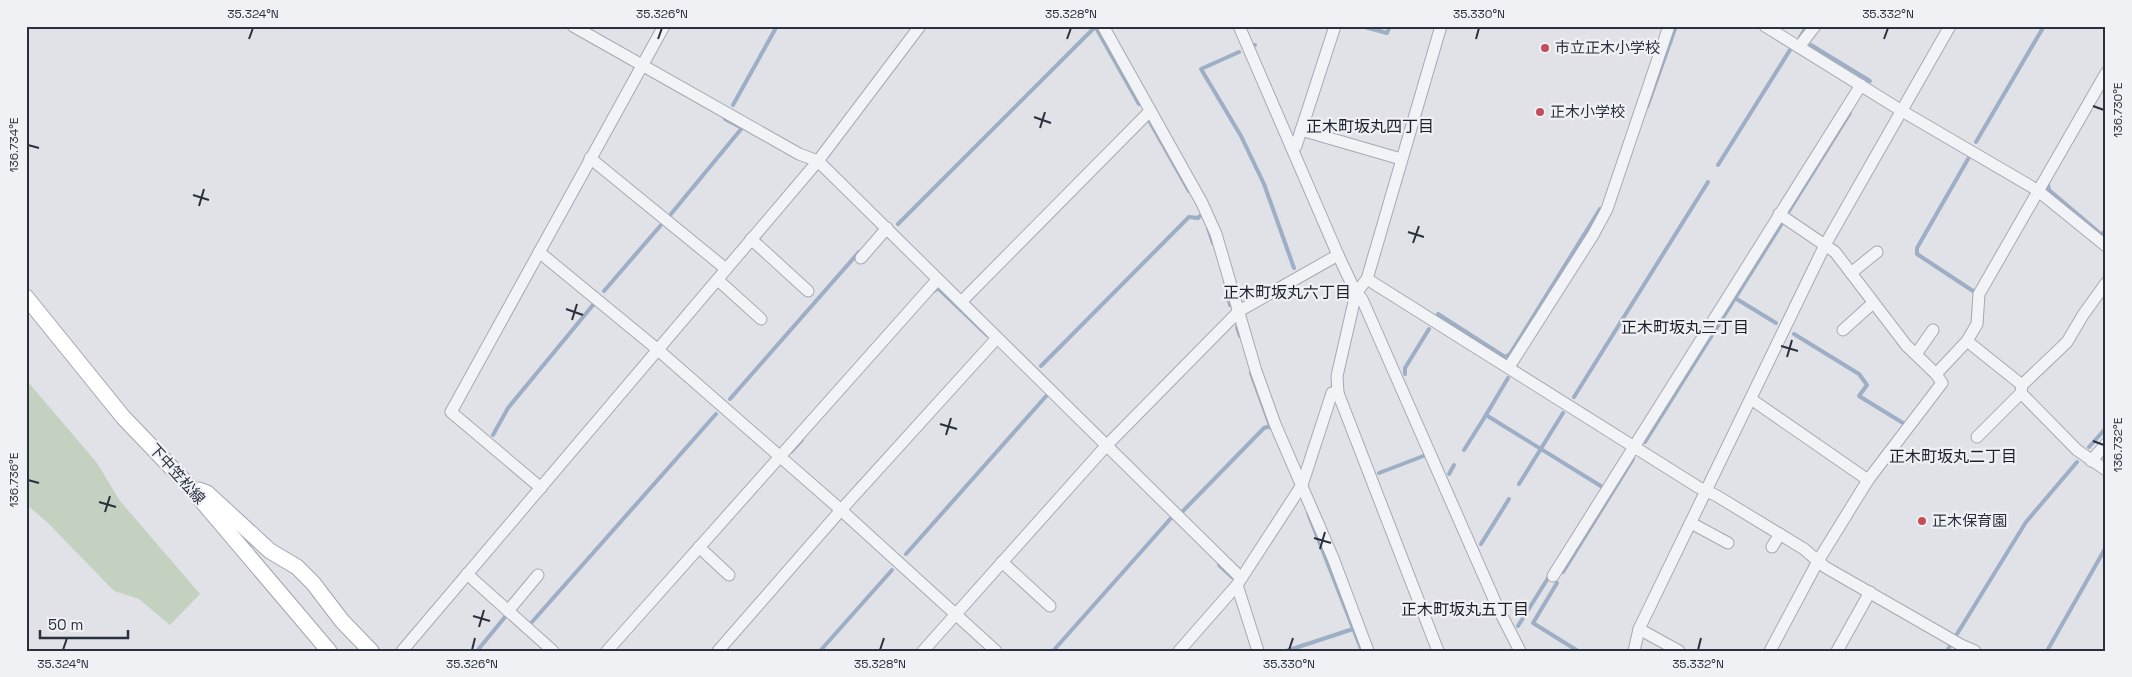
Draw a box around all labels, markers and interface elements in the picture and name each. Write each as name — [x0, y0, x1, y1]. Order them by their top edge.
text: 35.324°N — [227, 6, 279, 22]
text: 35.326°N — [636, 6, 688, 22]
text: 35.328°N — [1045, 6, 1097, 22]
text: 35.330°N — [1453, 6, 1505, 22]
text: 35.332°N — [1862, 6, 1914, 22]
place label: 市立正木小学校 — [1555, 38, 1660, 57]
marker: 市立正木小学校 — [1539, 42, 1551, 54]
text: 136.730°E — [2110, 82, 2126, 138]
place label: 正木小学校 — [1550, 102, 1625, 121]
marker: 正木小学校 — [1534, 106, 1546, 118]
district label: 正木町坂丸四丁目 — [1306, 116, 1434, 137]
text: 136.734°E — [6, 117, 22, 173]
district label: 正木町坂丸六丁目 — [1223, 282, 1351, 303]
district label: 正木町坂丸三丁目 — [1621, 317, 1749, 338]
text: 136.732°E — [2110, 417, 2126, 472]
street label: 下中笠松線 — [145, 439, 210, 508]
district label: 正木町坂丸二丁目 — [1889, 446, 2017, 467]
text: 136.736°E — [6, 452, 22, 507]
place label: 正木保育園 — [1932, 511, 2007, 530]
marker: 正木保育園 — [1916, 515, 1928, 527]
district label: 正木町坂丸五丁目 — [1401, 599, 1529, 620]
scale bar — [40, 607, 128, 639]
text: 50 m — [48, 615, 83, 634]
text: 35.324°N — [37, 656, 89, 672]
text: 35.326°N — [446, 656, 498, 672]
text: 35.328°N — [854, 656, 906, 672]
text: 35.330°N — [1263, 656, 1315, 672]
text: 35.332°N — [1672, 656, 1724, 672]

